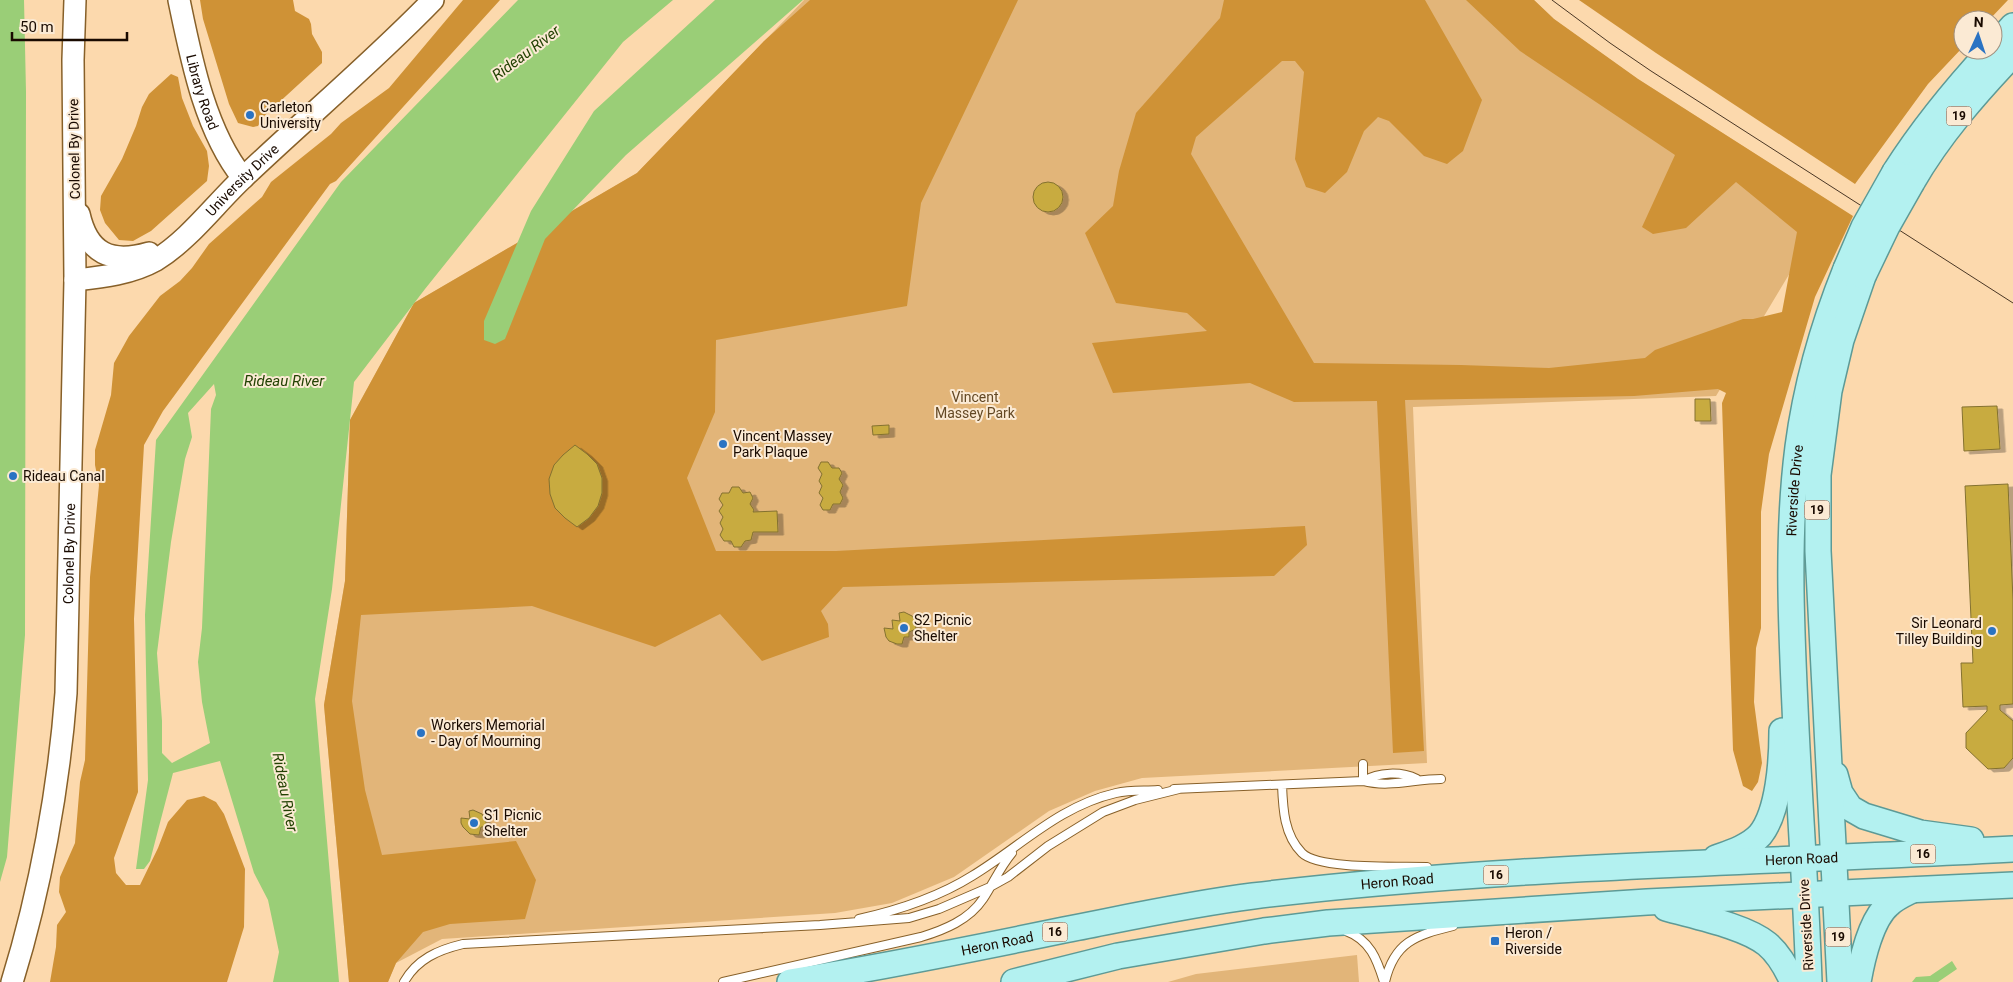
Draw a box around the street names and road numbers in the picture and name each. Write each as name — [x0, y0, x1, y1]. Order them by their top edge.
street label: Library Road — [183, 53, 222, 132]
street label: Colonel By Drive — [65, 98, 83, 200]
road number: 19 — [1946, 106, 1972, 125]
street label: University Drive — [203, 141, 282, 219]
street label: Riverside Drive — [1783, 444, 1806, 537]
road number: 19 — [1804, 500, 1830, 520]
street label: Colonel By Drive — [60, 503, 78, 604]
road number: 16 — [1910, 844, 1936, 864]
street label: Heron Road — [1765, 849, 1839, 868]
road number: 16 — [1484, 866, 1508, 884]
street label: Heron Road — [1360, 870, 1434, 892]
street label: Riverside Drive — [1796, 879, 1816, 971]
road number: 16 — [1042, 922, 1068, 942]
street label: Heron Road — [960, 928, 1035, 959]
road number: 19 — [1826, 928, 1850, 946]

